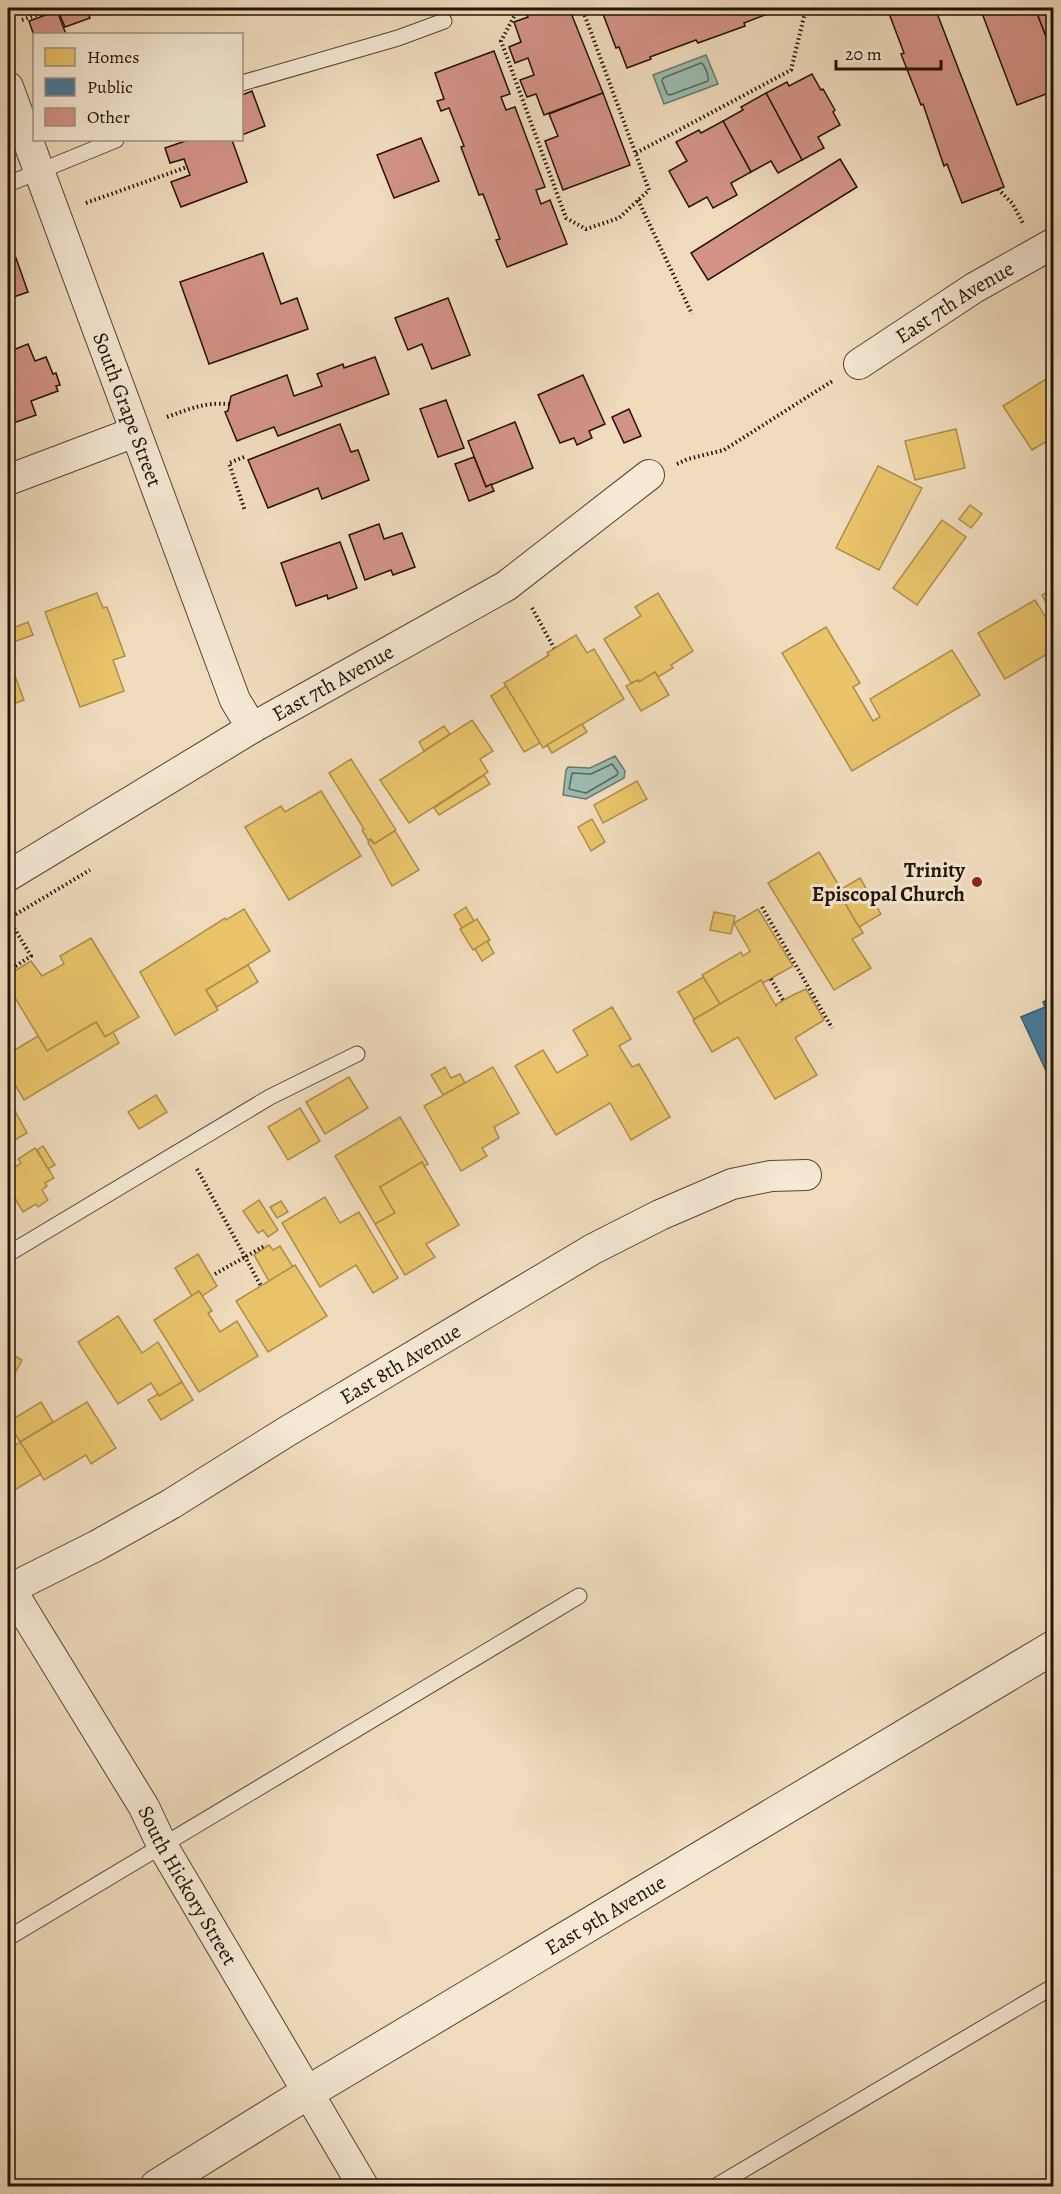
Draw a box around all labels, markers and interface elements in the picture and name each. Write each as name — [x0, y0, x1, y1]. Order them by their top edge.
legend — [33, 33, 243, 141]
scale bar — [836, 33, 941, 71]
text: 20 m — [845, 42, 882, 66]
text: Homes — [87, 45, 139, 69]
text: Public — [87, 75, 133, 99]
text: Other — [87, 105, 130, 129]
street label: East 7th Avenue — [890, 254, 1019, 350]
street label: South Grape Street — [86, 329, 169, 491]
street label: East 7th Avenue — [267, 638, 399, 728]
place label: Trinity Episcopal Church — [812, 856, 966, 908]
marker: Trinity Episcopal Church — [970, 875, 984, 889]
street label: East 8th Avenue — [334, 1317, 466, 1411]
street label: South Hickory Street — [131, 1801, 244, 1970]
street label: East 9th Avenue — [540, 1868, 671, 1962]

